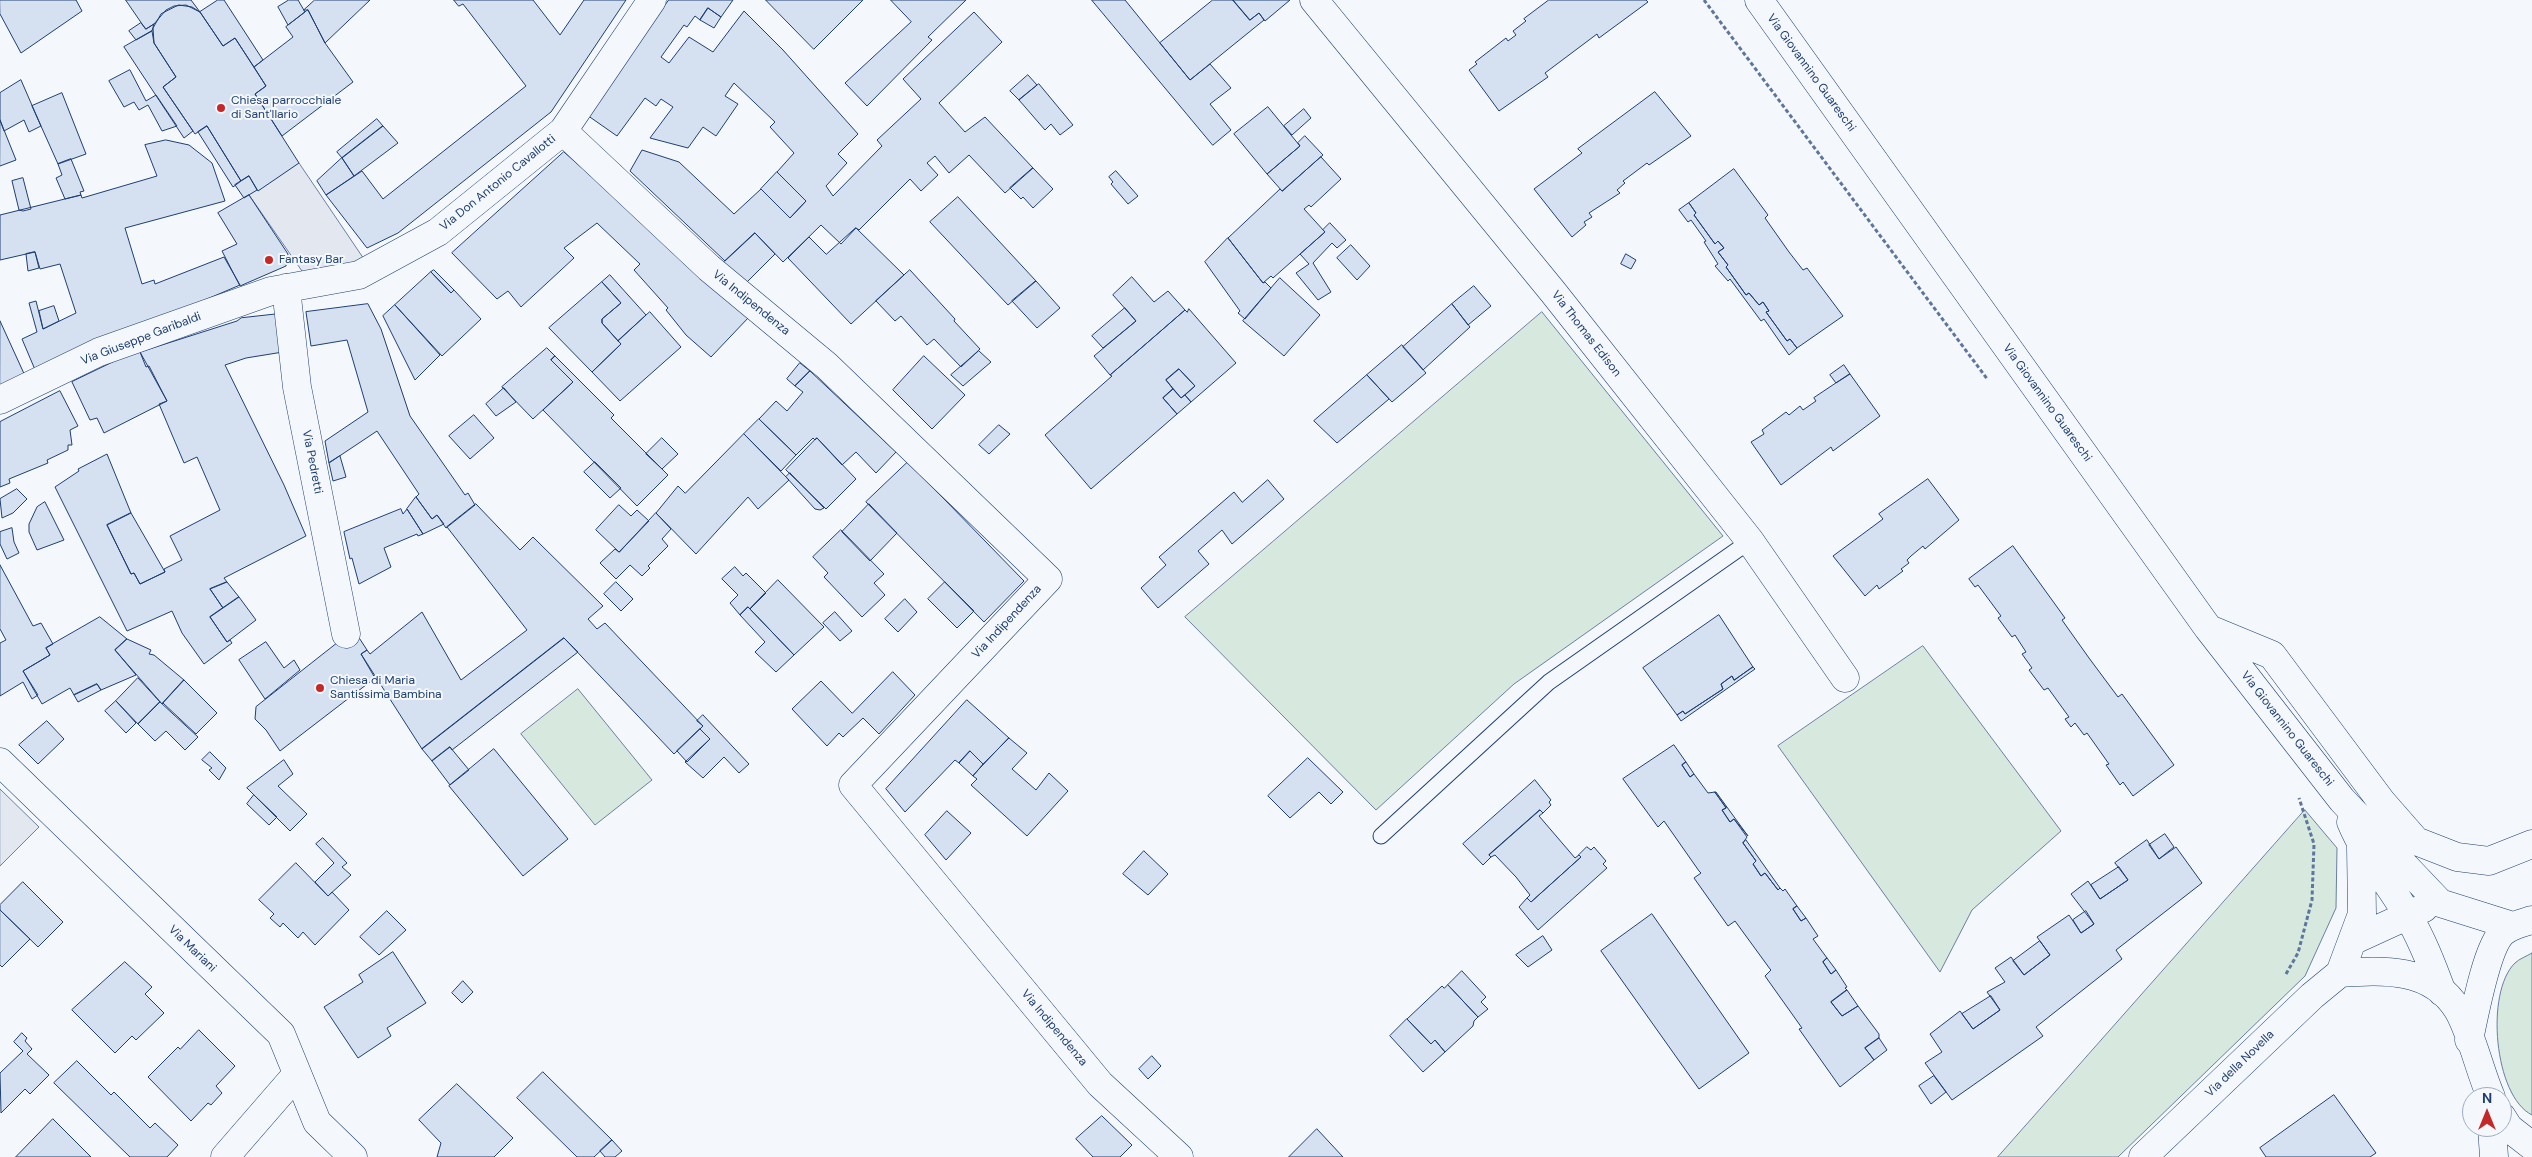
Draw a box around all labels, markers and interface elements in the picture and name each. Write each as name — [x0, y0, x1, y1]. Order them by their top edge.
street label: Via Giovannino Guareschi — [1763, 11, 1859, 135]
place label: Chiesa parrocchiale di Sant'Ilario — [231, 94, 341, 122]
marker: Chiesa parrocchiale di Sant'Ilario — [215, 102, 227, 114]
street label: Via Don Antonio Cavallotti — [437, 132, 559, 234]
place label: Fantasy Bar — [279, 253, 343, 267]
marker: Fantasy Bar — [263, 254, 275, 266]
street label: Via Indipendenza — [709, 267, 793, 339]
street label: Via Thomas Edison — [1548, 288, 1624, 380]
street label: Via Giuseppe Garibaldi — [79, 309, 203, 369]
street label: Via Giovannino Guareschi — [1999, 341, 2095, 465]
street label: Via Pedretti — [299, 429, 325, 495]
street label: Via Indipendenza — [969, 582, 1045, 662]
street label: Via Giovannino Guareschi — [2238, 669, 2336, 789]
place label: Chiesa di Maria Santissima Bambina — [330, 674, 442, 702]
marker: Chiesa di Maria Santissima Bambina — [314, 682, 326, 694]
street label: Via Mariani — [165, 923, 219, 975]
street label: Via Indipendenza — [1018, 987, 1090, 1069]
street label: Via della Novella — [2203, 1028, 2277, 1100]
north arrow — [2462, 1087, 2512, 1137]
text: N — [2482, 1089, 2492, 1107]

